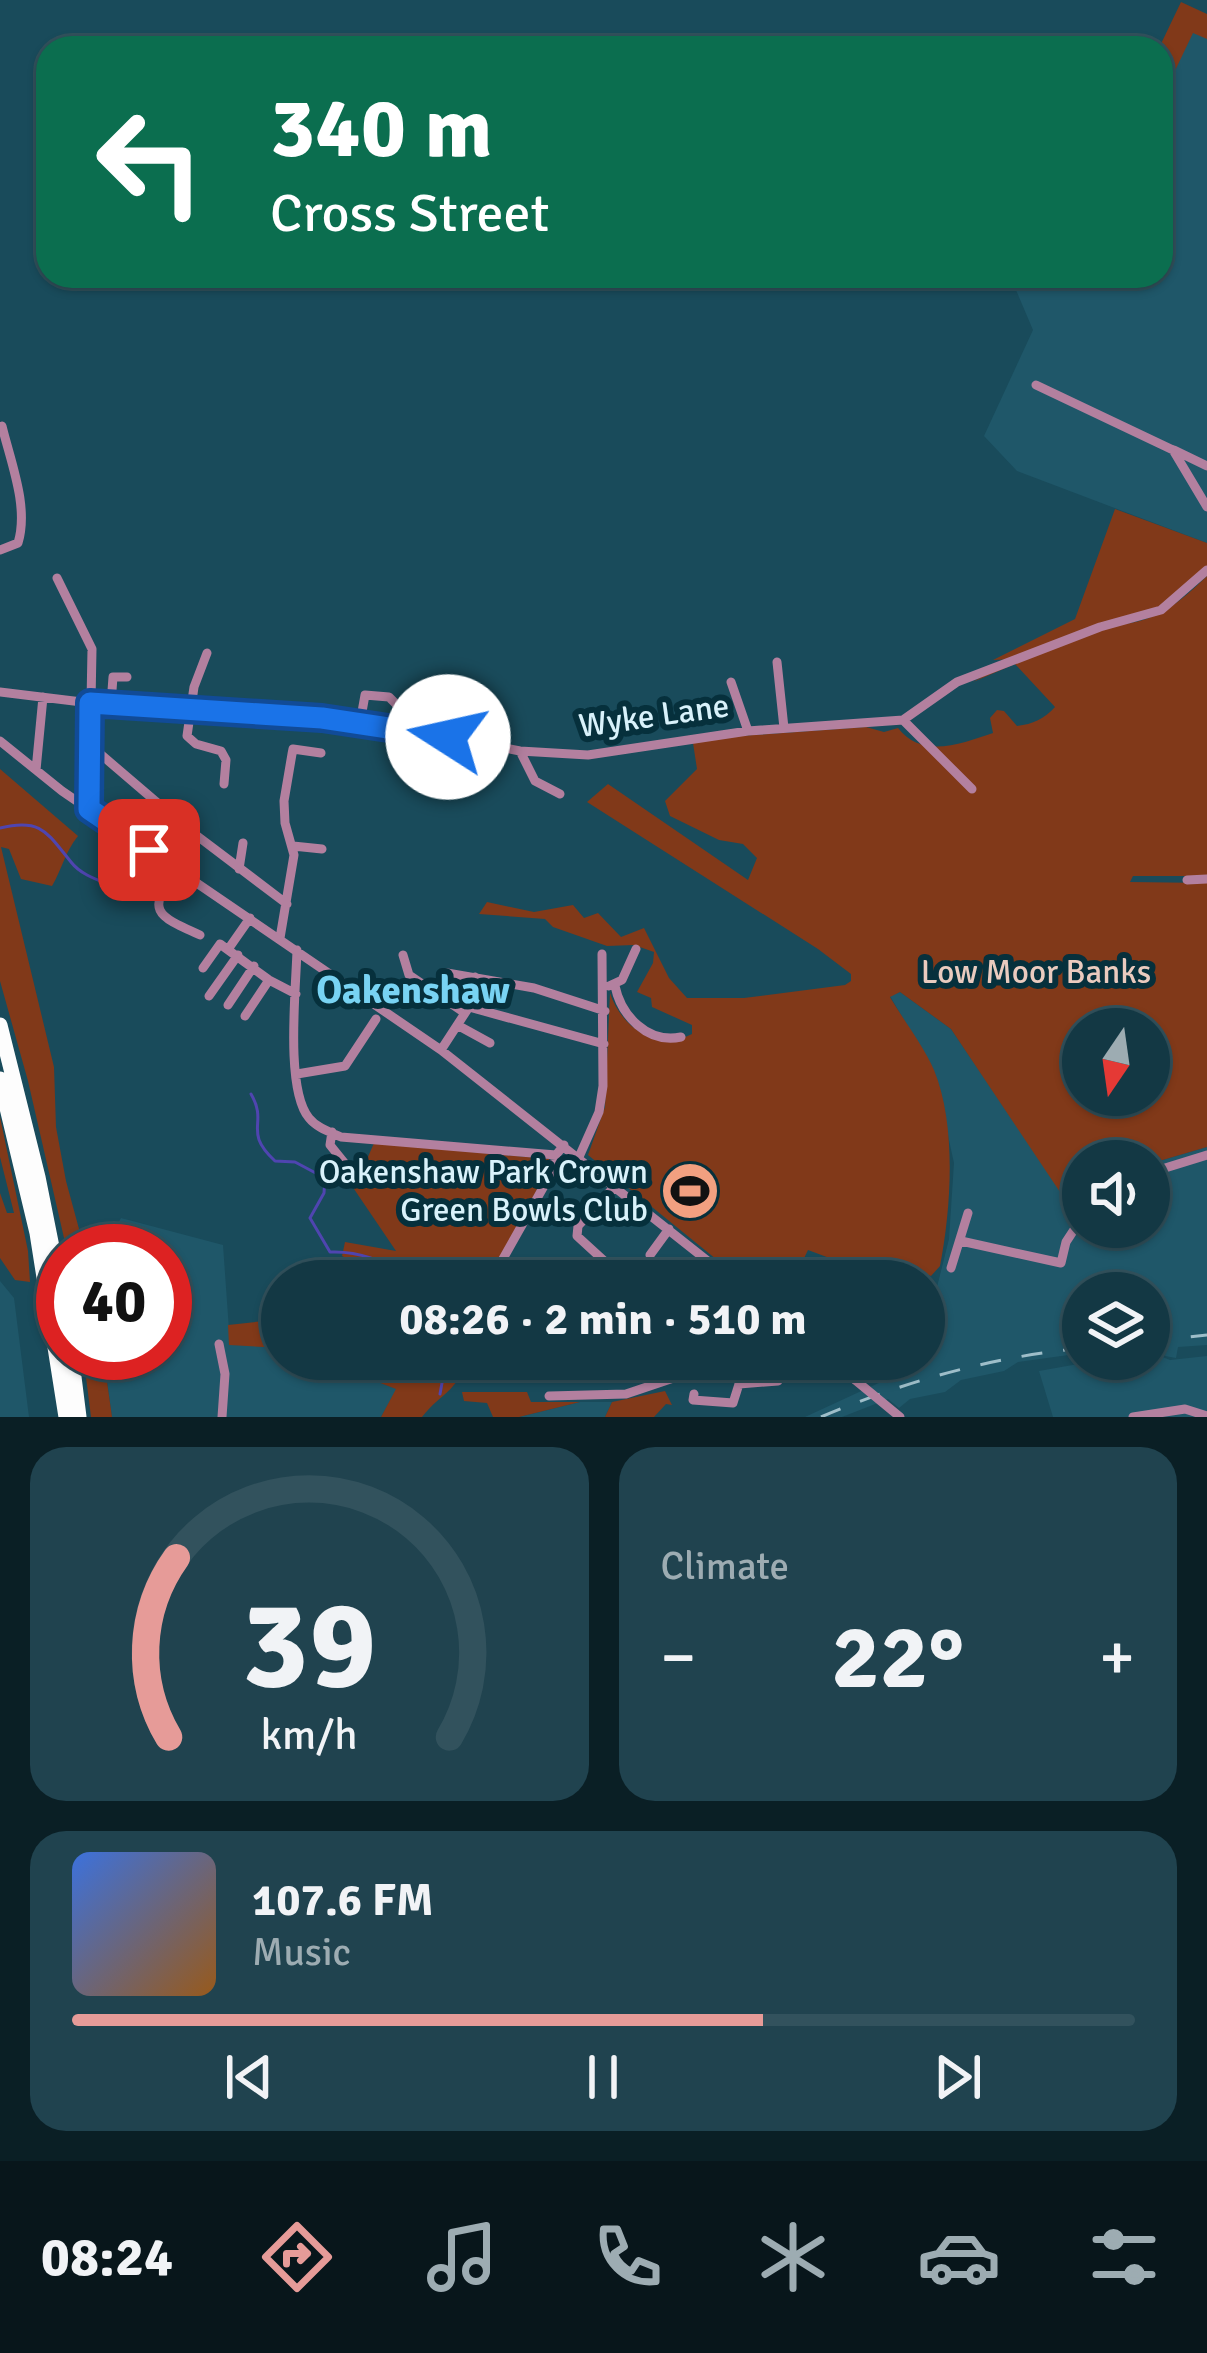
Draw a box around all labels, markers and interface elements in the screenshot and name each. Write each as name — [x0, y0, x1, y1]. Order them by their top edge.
text: 340 m — [270, 77, 492, 181]
icon: left — [72, 84, 228, 240]
text: Cross Street — [270, 180, 549, 247]
position arrow — [385, 674, 511, 800]
street label: Wyke Lane — [576, 685, 732, 747]
pin — [98, 799, 200, 901]
icon: arrive — [116, 817, 182, 883]
park label: Low Moor Banks — [921, 952, 1151, 993]
district label: Oakenshaw — [316, 966, 510, 1014]
north arrow — [1062, 1008, 1170, 1116]
map controls — [1062, 1008, 1170, 1380]
button: sound — [1062, 1140, 1170, 1248]
place label: Oakenshaw Park Crown Green Bowls Club — [319, 1152, 648, 1231]
sports icon: Oakenshaw Park Crown Green Bowls Club — [659, 1160, 721, 1222]
speed limit sign: 40 — [36, 1224, 192, 1380]
button: layers — [1062, 1272, 1170, 1380]
text: 08:26 · 2 min · 510 m — [399, 1292, 807, 1347]
text: Climate — [661, 1542, 789, 1590]
text: 39 — [242, 1569, 377, 1722]
text: 22° — [831, 1602, 964, 1713]
text: − — [661, 1617, 696, 1698]
text: + — [1099, 1617, 1135, 1698]
text: km/h — [261, 1709, 358, 1762]
text: 107.6 FM — [252, 1873, 434, 1928]
text: Music — [252, 1928, 351, 1976]
icon: previous — [216, 2044, 282, 2110]
icon: pause — [570, 2044, 636, 2110]
icon: next — [925, 2044, 991, 2110]
icon: directions — [255, 2215, 339, 2299]
icon: music — [420, 2215, 504, 2299]
icon: phone — [586, 2215, 670, 2299]
icon: climate — [751, 2215, 835, 2299]
icon: car — [917, 2215, 1001, 2299]
icon: filters — [1082, 2215, 1166, 2299]
text: 08:24 — [41, 2224, 173, 2291]

